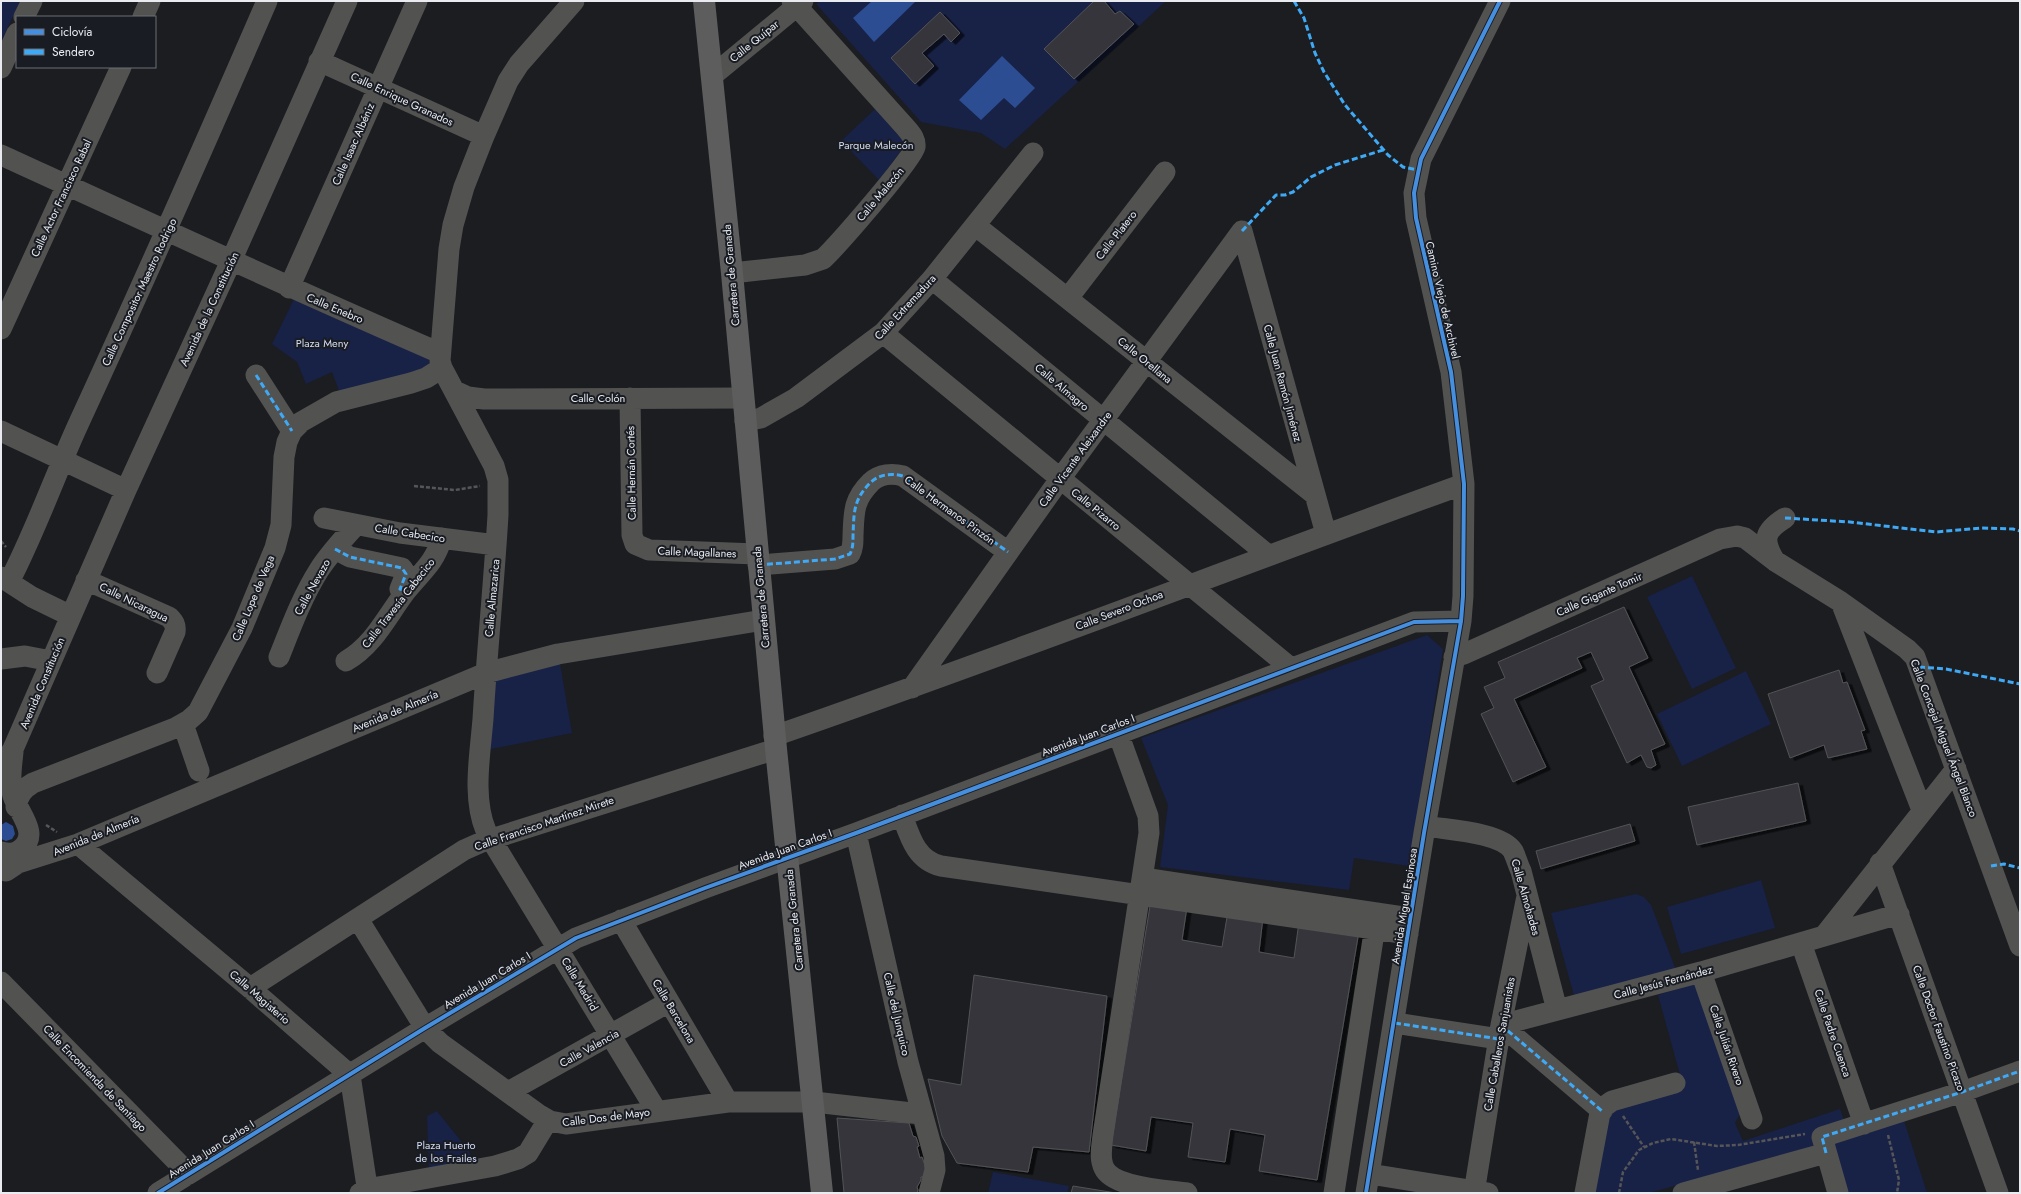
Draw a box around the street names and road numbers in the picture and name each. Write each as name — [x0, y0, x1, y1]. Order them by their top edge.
street label: Calle Quípar — [726, 16, 782, 66]
street label: Calle Enrique Granados — [348, 68, 457, 130]
street label: Calle Isaac Albéniz — [328, 100, 378, 188]
street label: Calle Actor Francisco Rabal — [27, 137, 95, 259]
street label: Calle Malecón — [853, 163, 907, 225]
street label: Calle Platero — [1092, 207, 1140, 263]
street label: Calle Compositor Maestro Rodrigo — [98, 215, 180, 369]
street label: Carretera de Granada — [719, 223, 743, 327]
street label: Camino Viejo de Archivel — [1422, 240, 1464, 360]
street label: Avenida de la Constitución — [175, 249, 243, 369]
street label: Calle Extremadura — [870, 271, 940, 343]
street label: Calle Enebro — [304, 289, 366, 327]
street label: Calle Juan Ramón Jiménez — [1260, 323, 1306, 443]
street label: Calle Orellana — [1114, 333, 1176, 387]
street label: Calle Almagro — [1031, 360, 1093, 414]
street label: Calle Colón — [571, 390, 625, 406]
street label: Calle Vicente Aleixandre — [1035, 408, 1115, 510]
street label: Calle Hernán Cortés — [622, 425, 640, 520]
street label: Calle Hermanos Pinzón — [901, 472, 999, 548]
street label: Calle Pizarro — [1068, 484, 1124, 534]
street label: Calle Cabecico — [374, 520, 446, 546]
street label: Calle Magallanes — [657, 543, 737, 561]
street label: Carretera de Granada — [749, 545, 773, 649]
street label: Calle Lope de Vega — [228, 553, 278, 643]
street label: Calle Travesía Cabecico — [358, 555, 438, 651]
street label: Calle Nevazo — [290, 556, 334, 618]
street label: Calle Almazarica — [481, 558, 503, 638]
street label: Calle Gigante Tomir — [1554, 568, 1645, 620]
street label: Calle Nicaragua — [97, 578, 171, 626]
street label: Calle Severo Ochoa — [1073, 586, 1165, 634]
street label: Avenida Constitución — [15, 635, 69, 731]
street label: Calle Concejal Miguel Ángel Blanco — [1906, 657, 1982, 819]
street label: Avenida de Almería — [350, 686, 440, 736]
street label: Avenida Juan Carlos I — [1039, 710, 1137, 760]
street label: Calle Francisco Martínez Mirete — [472, 791, 616, 854]
street label: Avenida de Almería — [50, 810, 142, 860]
street label: Avenida Juan Carlos I — [736, 825, 834, 873]
street label: Avenida Miguel Espinosa — [1387, 847, 1421, 965]
street label: Calle Almohades — [1507, 857, 1545, 938]
street label: Carretera de Granada — [781, 868, 807, 972]
street label: Avenida Juan Carlos I — [440, 948, 534, 1012]
street label: Calle Madrid — [558, 954, 602, 1014]
street label: Calle Jesús Fernández — [1612, 961, 1714, 1003]
street label: Calle Doctor Faustino Picazo — [1909, 963, 1969, 1093]
street label: Calle Magisterio — [226, 966, 294, 1028]
street label: Calle del Junquico — [880, 971, 914, 1057]
street label: Calle Caballeros Sanjuanistas — [1479, 975, 1519, 1112]
street label: Calle Barcelona — [648, 976, 700, 1046]
street label: Calle Padre Cuenca — [1810, 987, 1856, 1079]
street label: Calle Julián Rivero — [1706, 1003, 1748, 1087]
street label: Calle Encomienda de Santiago — [40, 1021, 150, 1135]
street label: Calle Valencia — [556, 1025, 622, 1071]
street label: Calle Dos de Mayo — [561, 1104, 651, 1130]
street label: Avenida Juan Carlos I — [165, 1116, 257, 1182]

